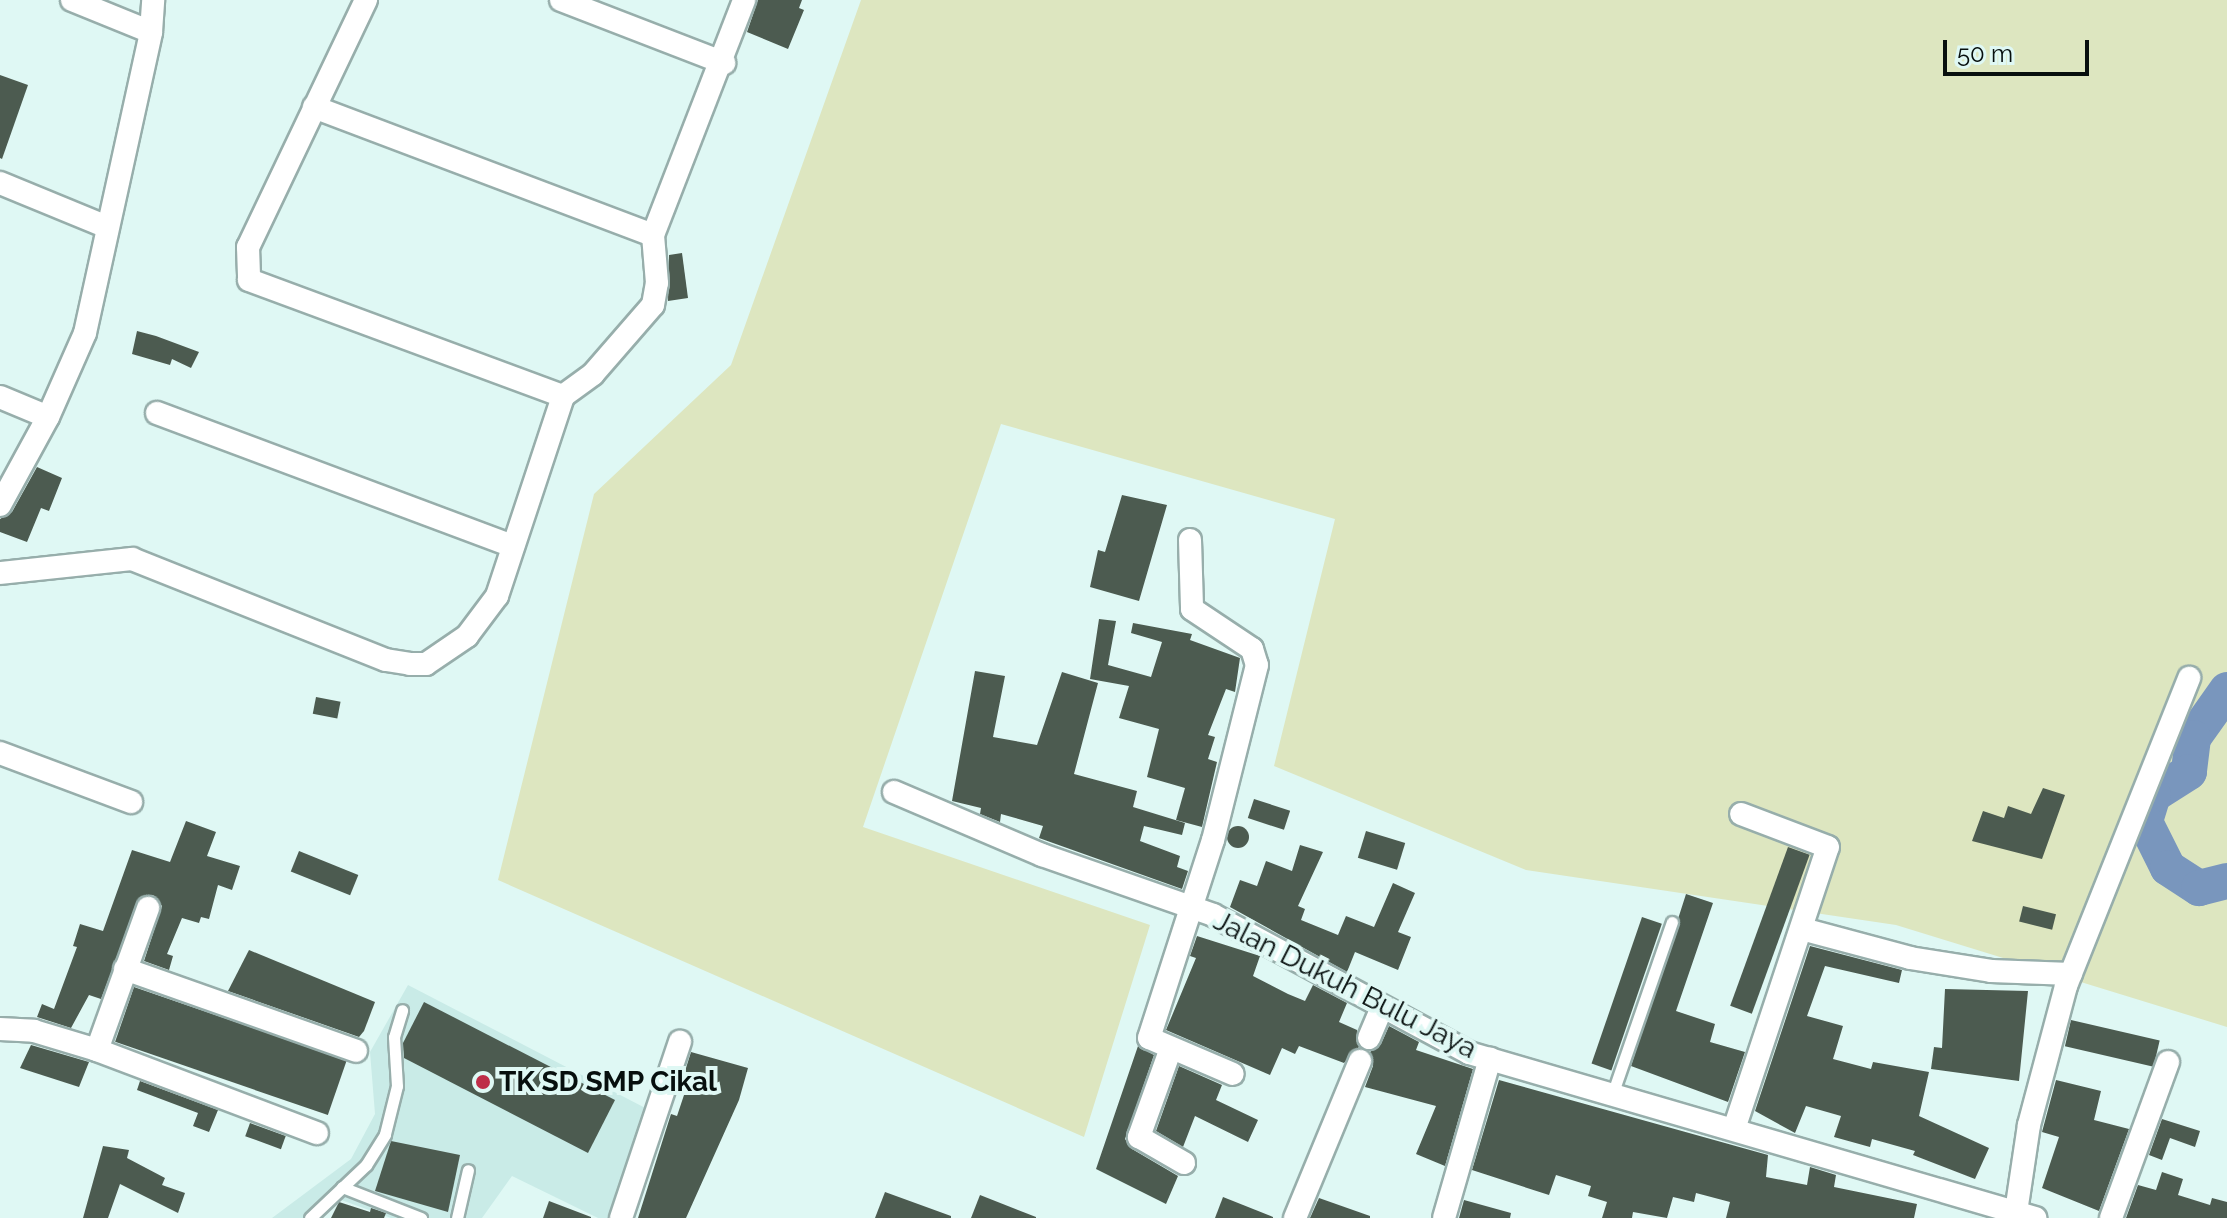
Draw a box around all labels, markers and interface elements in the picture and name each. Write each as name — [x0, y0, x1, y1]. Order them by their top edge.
scale bar — [1947, 24, 2093, 74]
text: 50 m — [1957, 39, 2013, 68]
street label: Jalan Dukuh Bulu Jaya — [1208, 904, 1482, 1066]
place label: TK SD SMP Cikal — [499, 1065, 718, 1099]
marker: TK SD SMP Cikal — [474, 1073, 492, 1091]

